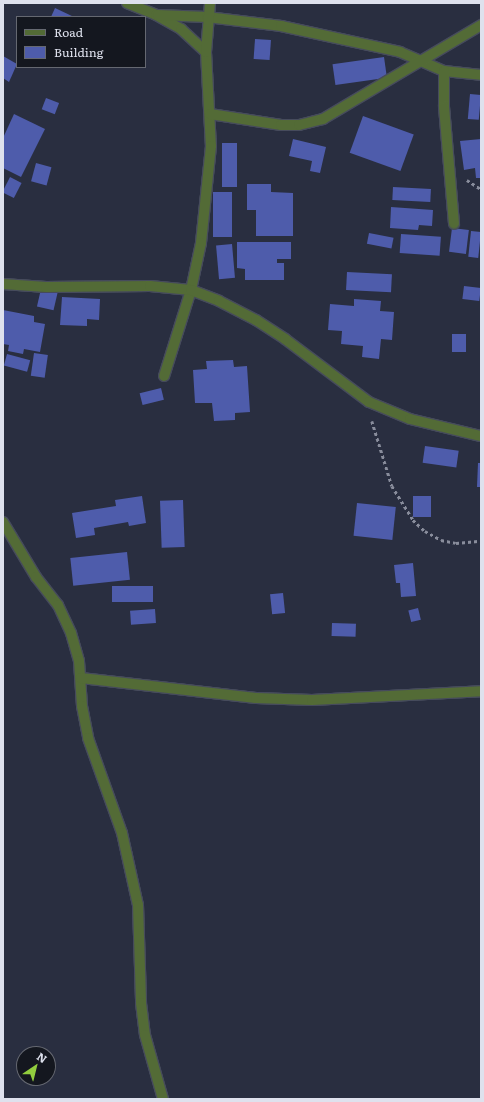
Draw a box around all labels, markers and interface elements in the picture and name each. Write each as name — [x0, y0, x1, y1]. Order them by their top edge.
legend — [16, 16, 146, 68]
text: Road — [54, 23, 83, 41]
text: Building — [54, 43, 103, 61]
north arrow — [16, 1046, 56, 1086]
text: N — [34, 1048, 51, 1066]

